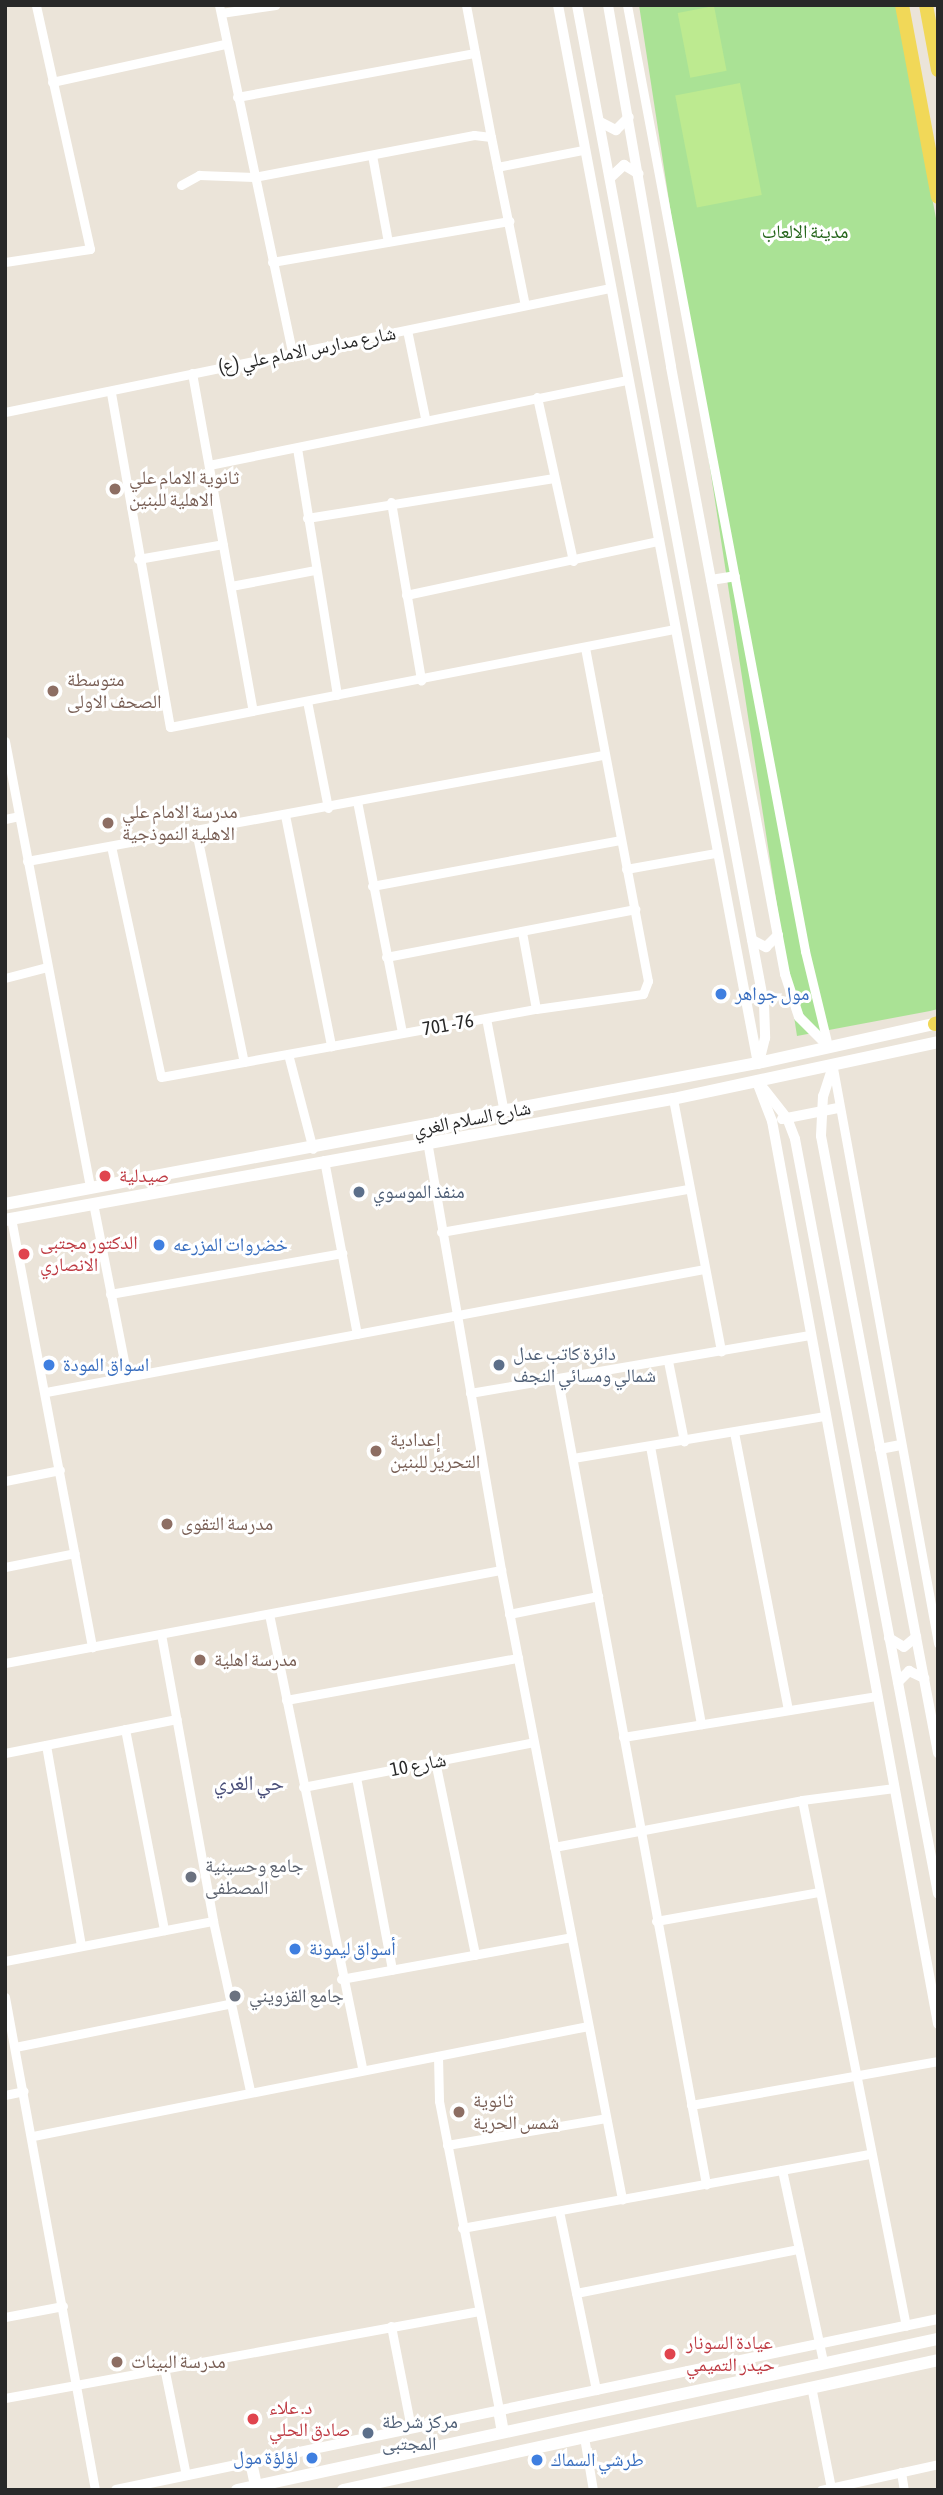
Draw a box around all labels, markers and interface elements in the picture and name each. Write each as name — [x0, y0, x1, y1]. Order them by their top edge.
park label: مدينة الالعاب — [762, 221, 848, 243]
street label: شارع مدارس الامام علي (ع) — [216, 322, 398, 378]
place label: ثانوية الامام علي الاهلية للبنين — [129, 467, 239, 511]
marker: ثانوية الامام علي الاهلية للبنين — [107, 481, 123, 497]
place label: متوسطة الصحف الاولى — [67, 669, 161, 713]
marker: متوسطة الصحف الاولى — [45, 683, 61, 699]
place label: مدرسة الامام علي الاهلية النموذجية — [122, 801, 238, 845]
marker: مدرسة الامام علي الاهلية النموذجية — [100, 815, 116, 831]
place label: مول جواهر — [735, 983, 809, 1005]
marker: مول جواهر — [713, 986, 729, 1002]
street label: 701 -76 — [420, 1009, 476, 1041]
street label: شارع السلام الغري — [411, 1096, 533, 1142]
place label: صيدلية — [119, 1165, 169, 1187]
marker: صيدلية — [97, 1168, 113, 1184]
place label: منفذ الموسوي — [373, 1181, 465, 1203]
marker: منفذ الموسوي — [351, 1184, 367, 1200]
place label: الدكتور مجتبى الانصاري — [40, 1232, 138, 1276]
place label: خضروات المزرعه — [173, 1234, 288, 1256]
marker: خضروات المزرعه — [151, 1237, 167, 1253]
marker: الدكتور مجتبى الانصاري — [14, 1244, 34, 1264]
place label: دائرة كاتب عدل شمالي ومسائي النجف — [513, 1343, 656, 1387]
place label: اسواق المودة — [63, 1354, 149, 1376]
marker: اسواق المودة — [41, 1357, 57, 1373]
marker: دائرة كاتب عدل شمالي ومسائي النجف — [491, 1357, 507, 1373]
place label: إعدادية التحرير للبنين — [390, 1429, 480, 1473]
marker: إعدادية التحرير للبنين — [368, 1443, 384, 1459]
place label: مدرسة التقوى — [181, 1513, 273, 1535]
marker: مدرسة التقوى — [159, 1516, 175, 1532]
place label: مدرسة اهلية — [214, 1649, 297, 1671]
marker: مدرسة اهلية — [192, 1652, 208, 1668]
street label: شارع 10 — [388, 1748, 448, 1782]
district label: حي الغري — [214, 1769, 284, 1795]
place label: جامع وحسينية المصطفى — [205, 1855, 304, 1899]
marker: جامع وحسينية المصطفى — [183, 1869, 199, 1885]
place label: أسواق ليمونة — [309, 1938, 396, 1960]
marker: أسواق ليمونة — [287, 1941, 303, 1957]
place label: جامع القزويني — [249, 1985, 344, 2007]
marker: جامع القزويني — [227, 1988, 243, 2004]
place label: ثانوية شمس الحرية — [473, 2090, 559, 2134]
marker: ثانوية شمس الحرية — [451, 2104, 467, 2120]
place label: عيادة السونار حيدر التميمي — [686, 2332, 775, 2376]
marker: عيادة السونار حيدر التميمي — [660, 2344, 680, 2364]
place label: مدرسة البينات — [131, 2351, 226, 2373]
marker: مدرسة البينات — [109, 2354, 125, 2370]
place label: د. علاء صادق الحلي — [269, 2397, 350, 2441]
marker: د. علاء صادق الحلي — [243, 2409, 263, 2429]
place label: مركز شرطة المجتبى — [382, 2411, 458, 2455]
marker: مركز شرطة المجتبى — [360, 2425, 376, 2441]
place label: لؤلؤة مول — [233, 2447, 298, 2469]
place label: طرشي السماك — [551, 2449, 644, 2471]
marker: لؤلؤة مول — [304, 2450, 320, 2466]
marker: طرشي السماك — [529, 2452, 545, 2468]

